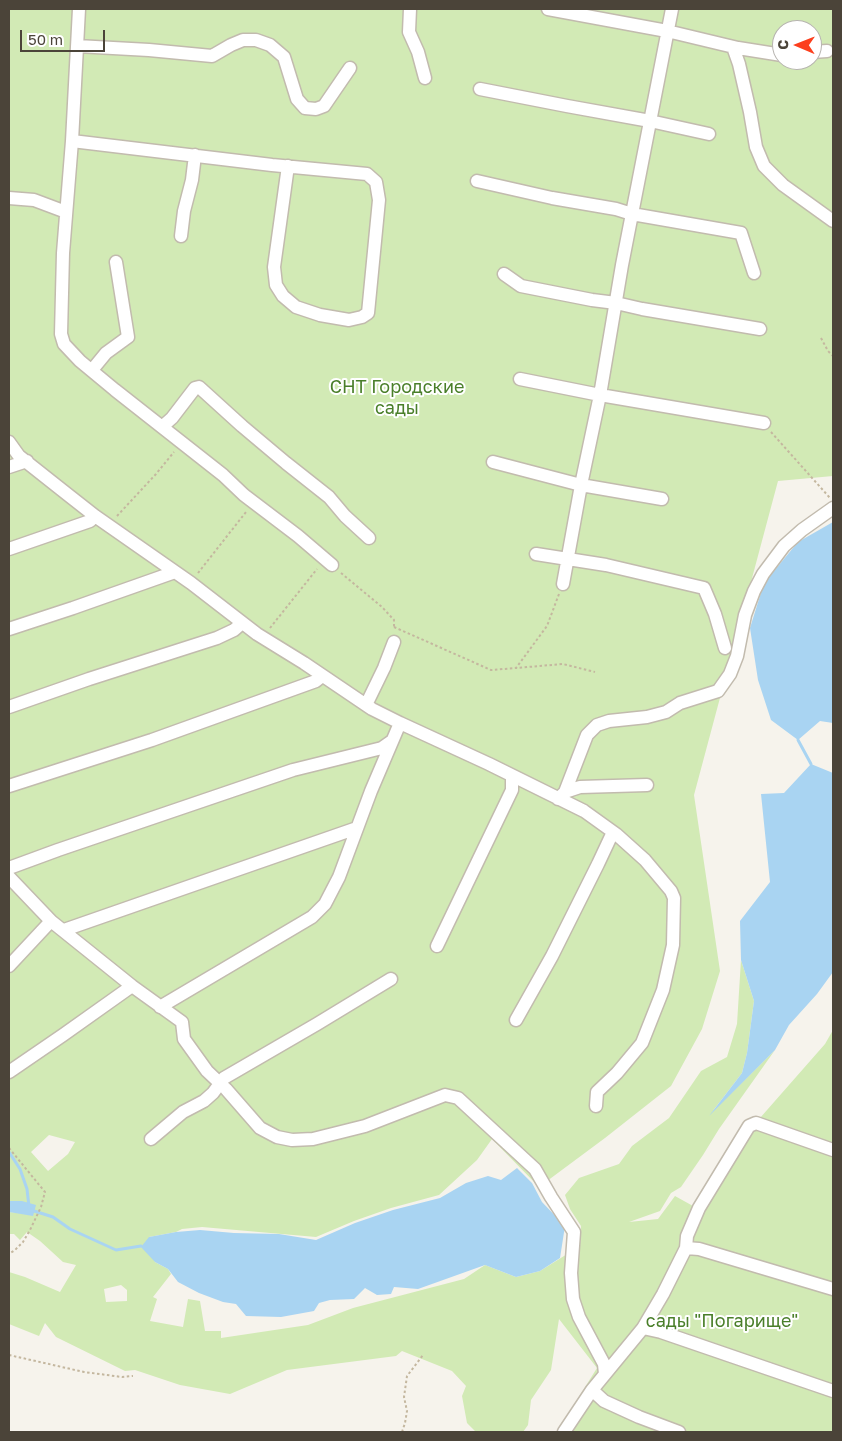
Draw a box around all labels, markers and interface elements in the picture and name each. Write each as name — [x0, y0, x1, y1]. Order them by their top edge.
scale bar — [22, 20, 108, 52]
north arrow — [772, 20, 822, 70]
text: 50 m — [28, 30, 63, 48]
text: С — [774, 40, 791, 50]
park label: СНТ Городские сады — [330, 376, 464, 418]
park label: сады "Погарище" — [646, 1310, 798, 1332]

